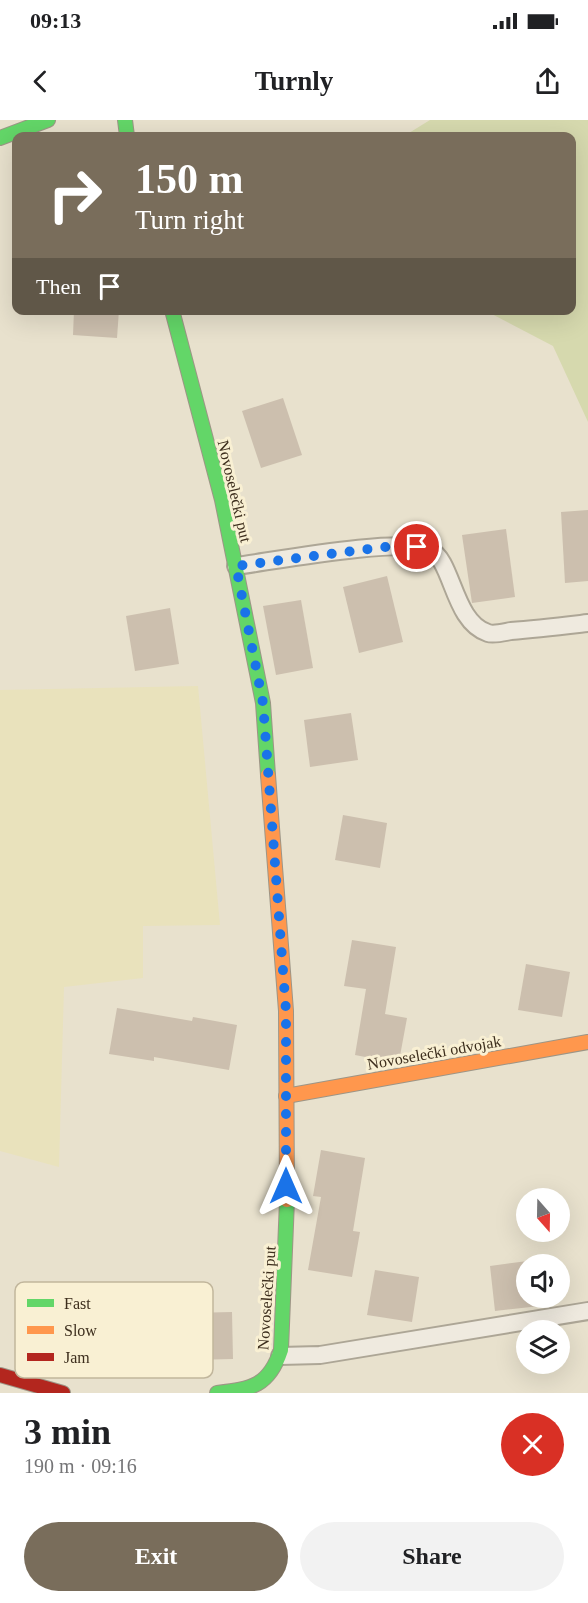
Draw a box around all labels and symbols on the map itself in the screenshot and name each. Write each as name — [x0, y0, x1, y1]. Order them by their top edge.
street label: Novoselečki put — [214, 438, 255, 545]
pin — [391, 521, 442, 572]
street label: Novoselečki odvojak — [366, 1032, 502, 1074]
position arrow — [254, 1154, 318, 1218]
north arrow — [516, 1188, 570, 1242]
street label: Novoselečki put — [254, 1245, 280, 1351]
legend — [15, 1282, 213, 1378]
text: Fast — [64, 1295, 91, 1312]
text: Slow — [64, 1322, 97, 1339]
text: Jam — [64, 1349, 90, 1366]

